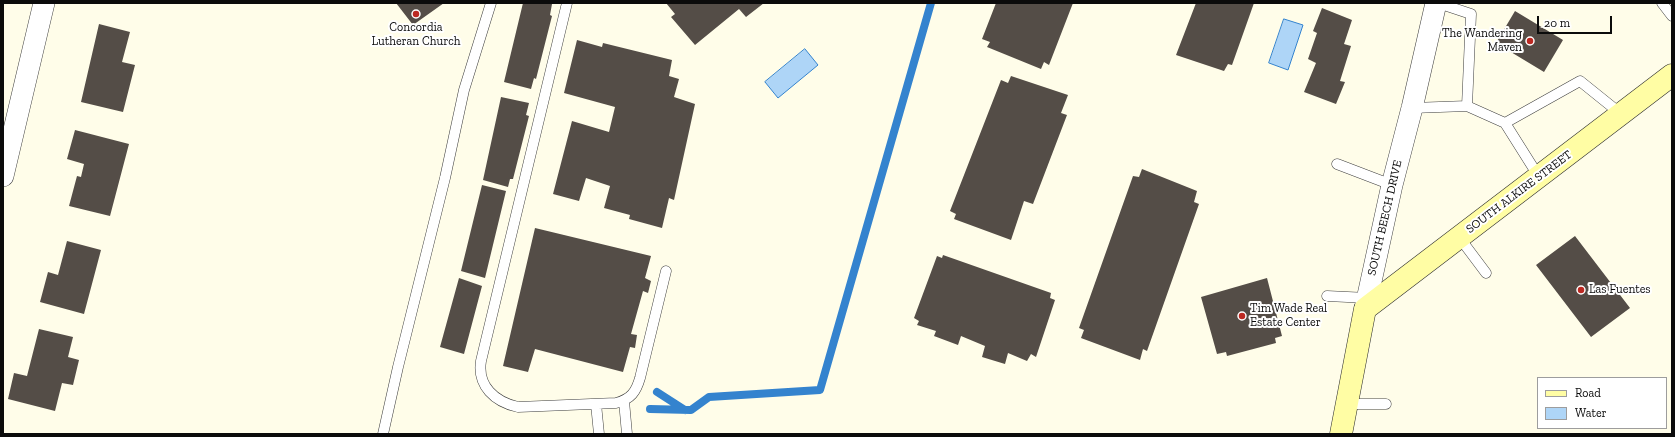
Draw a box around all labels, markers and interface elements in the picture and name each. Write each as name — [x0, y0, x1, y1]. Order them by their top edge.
scale bar — [1539, 8, 1614, 34]
marker: Concordia Lutheran Church — [411, 9, 421, 19]
text: 20 m — [1544, 16, 1570, 30]
place label: Concordia Lutheran Church — [372, 21, 460, 49]
place label: The Wandering Maven — [1442, 27, 1522, 55]
marker: The Wandering Maven — [1525, 36, 1535, 46]
street label: SOUTH ALKIRE STREET — [1463, 148, 1575, 236]
street label: SOUTH BEECH DRIVE — [1365, 159, 1405, 277]
place label: Las Fuentes — [1589, 283, 1651, 297]
marker: Las Fuentes — [1576, 285, 1586, 295]
place label: Tim Wade Real Estate Center — [1250, 302, 1327, 330]
marker: Tim Wade Real Estate Center — [1237, 311, 1247, 321]
legend — [1537, 377, 1667, 429]
text: Road — [1575, 386, 1601, 400]
text: Water — [1575, 406, 1607, 420]

